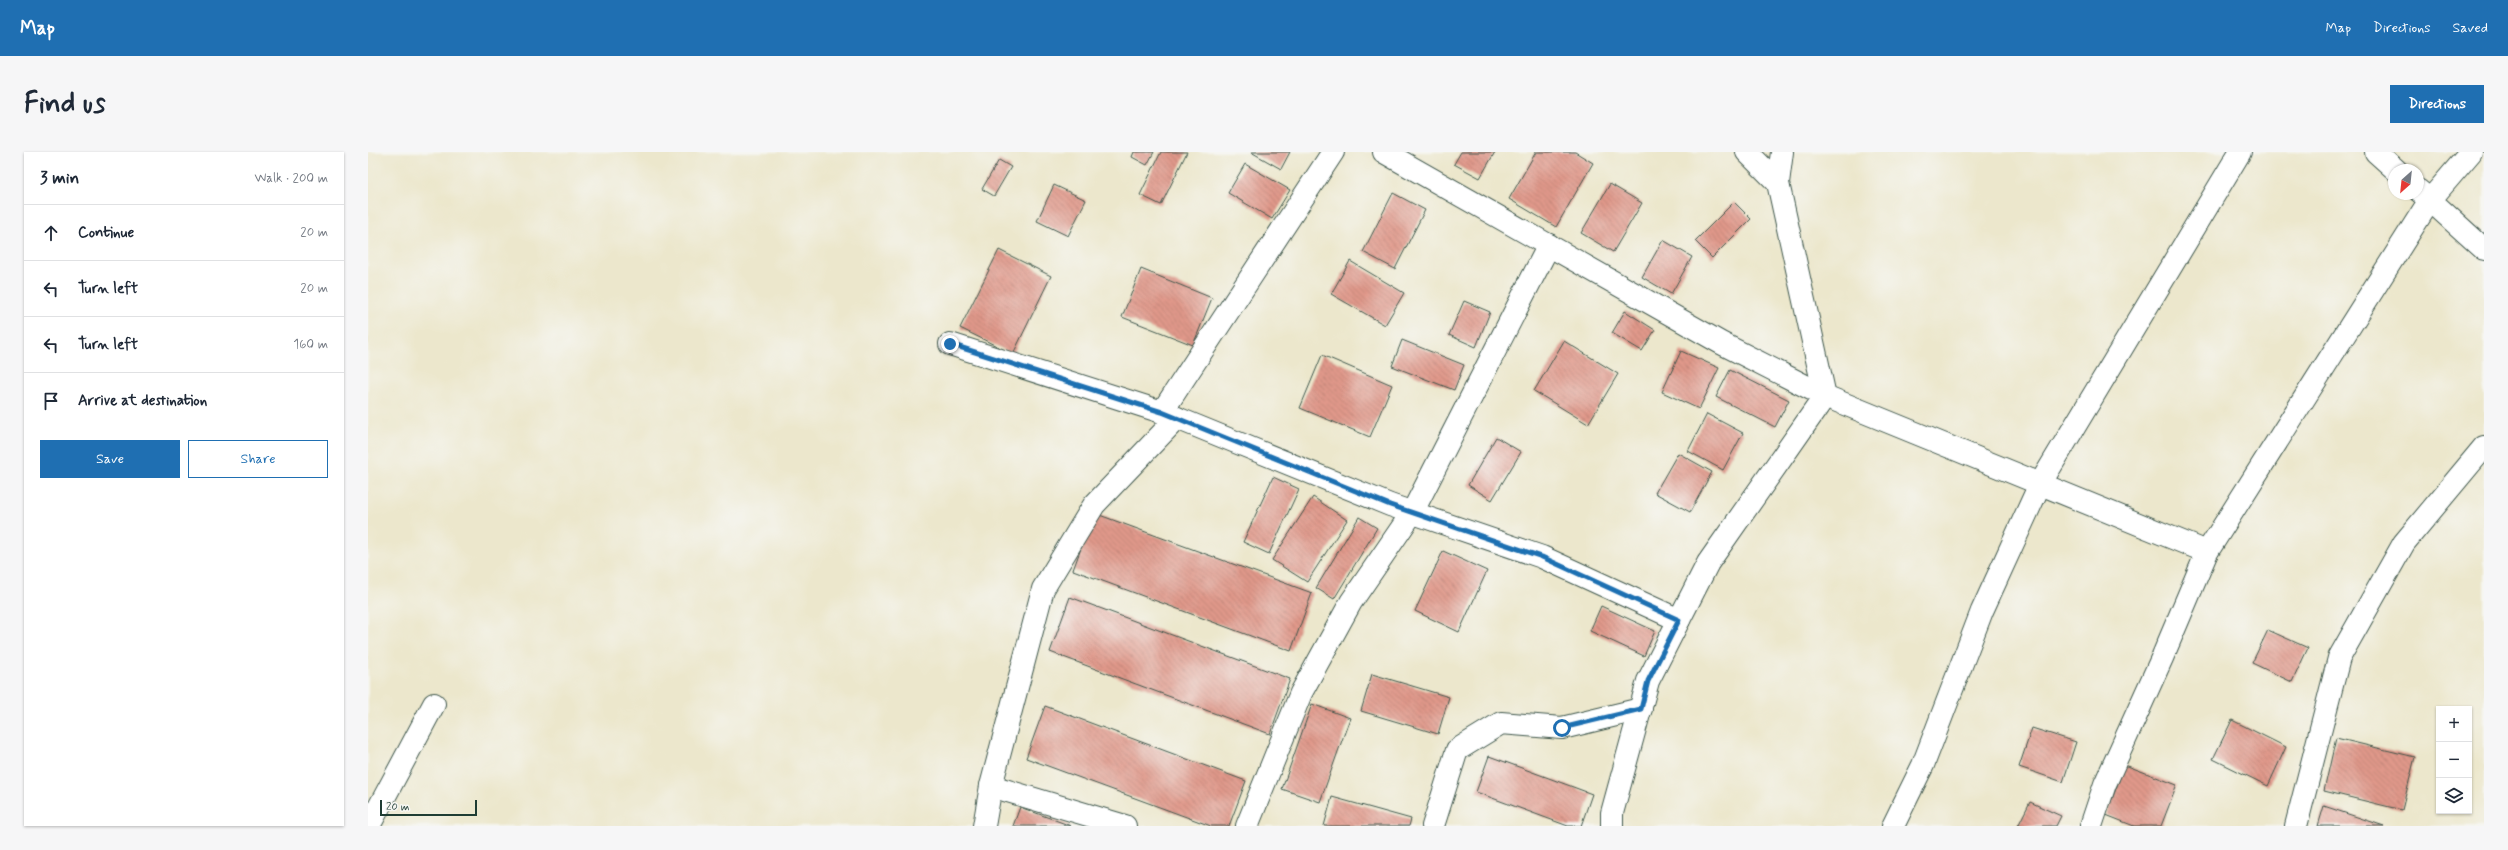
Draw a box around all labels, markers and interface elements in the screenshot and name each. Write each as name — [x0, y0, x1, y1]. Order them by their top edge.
text: Map — [20, 16, 55, 41]
text: Map — [2325, 19, 2351, 37]
text: Directions — [2373, 19, 2431, 37]
text: Saved — [2453, 19, 2488, 37]
button: Directions — [2390, 85, 2484, 123]
text: Find us — [24, 86, 105, 123]
north arrow — [2388, 164, 2424, 200]
text: 3 min — [40, 167, 79, 189]
text: Walk · 200 m — [254, 170, 328, 187]
icon: ahead — [40, 222, 62, 244]
text: Continue — [78, 223, 134, 243]
text: 20 m — [300, 224, 328, 241]
icon: left — [40, 278, 62, 300]
text: Turn left — [78, 279, 138, 299]
text: 20 m — [300, 280, 328, 297]
icon: left — [40, 334, 62, 356]
text: Turn left — [78, 335, 138, 355]
route end — [941, 335, 959, 353]
text: 160 m — [293, 336, 328, 353]
icon: arrive — [40, 390, 62, 412]
text: Arrive at destination — [78, 391, 207, 411]
button: Save — [40, 440, 180, 478]
button: Share — [188, 440, 328, 478]
map controls — [2436, 706, 2472, 814]
button: + — [2436, 706, 2472, 742]
route start — [1553, 719, 1571, 737]
button: − — [2436, 742, 2472, 778]
button: layers — [2436, 778, 2472, 814]
scale bar — [380, 798, 477, 817]
text: 20 m — [386, 800, 409, 814]

